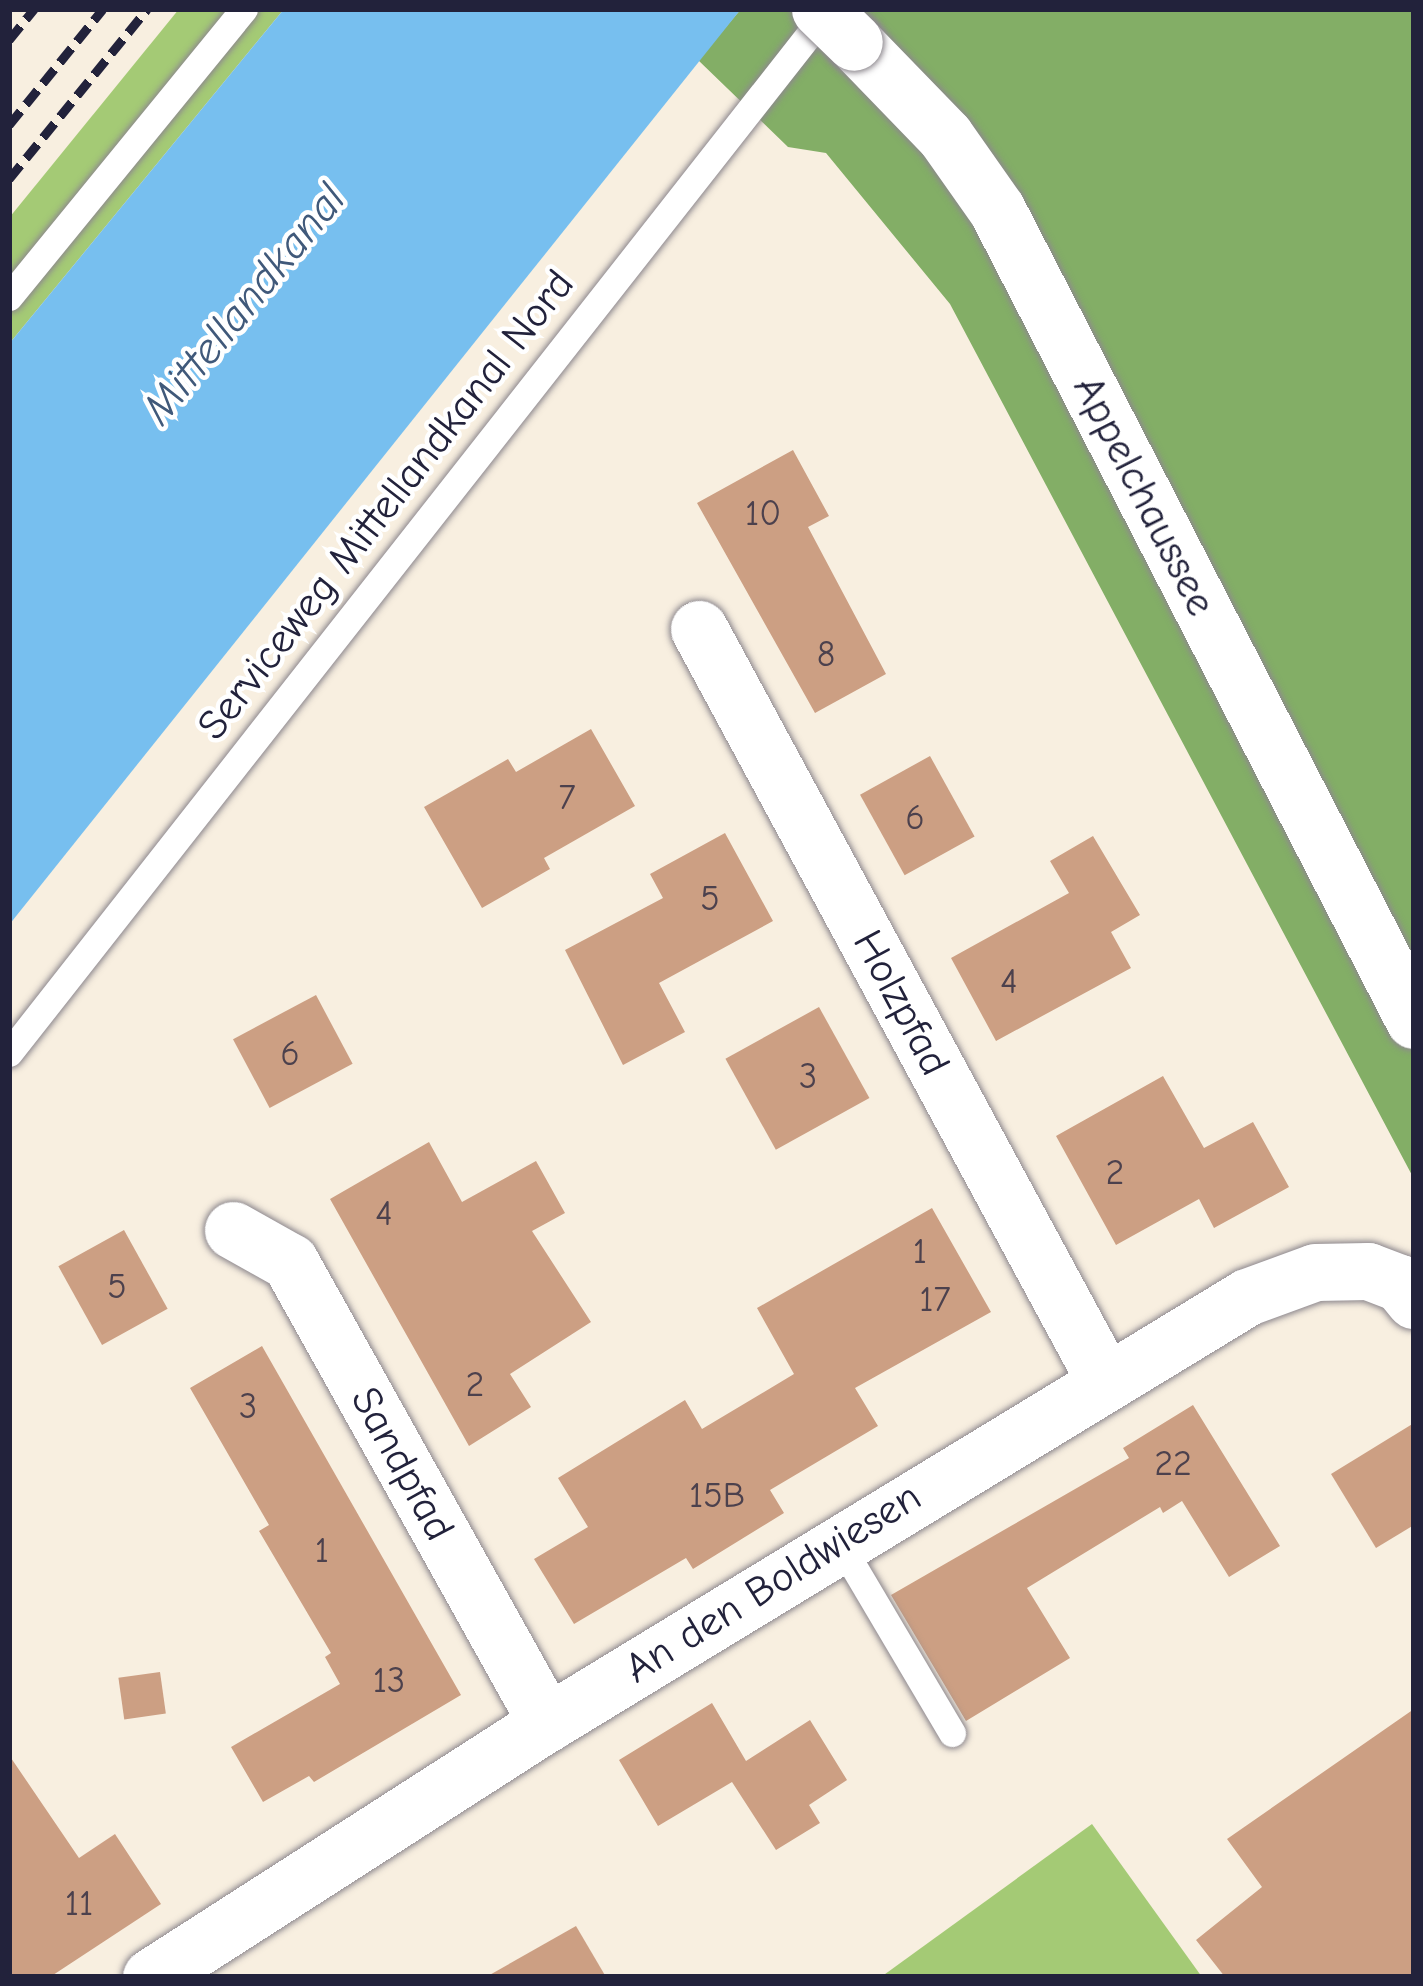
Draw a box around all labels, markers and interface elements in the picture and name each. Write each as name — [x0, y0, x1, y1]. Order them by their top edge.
water label: Mittellandkanal — [131, 173, 357, 435]
street label: Serviceweg Mittellandkanal Nord — [187, 260, 585, 750]
street label: Appelchaussee — [1062, 368, 1226, 624]
house number: 10 — [745, 492, 781, 536]
house number: 8 — [817, 633, 835, 677]
house number: 7 — [558, 776, 576, 820]
house number: 6 — [905, 796, 925, 840]
house number: 5 — [700, 877, 720, 921]
street label: Holzpfad — [842, 922, 960, 1084]
house number: 4 — [1000, 960, 1018, 1004]
house number: 6 — [280, 1032, 300, 1076]
house number: 3 — [799, 1055, 817, 1099]
house number: 2 — [1106, 1151, 1124, 1195]
house number: 4 — [375, 1192, 393, 1236]
house number: 1 — [913, 1230, 927, 1274]
house number: 5 — [107, 1265, 127, 1309]
house number: 17 — [919, 1278, 951, 1322]
house number: 2 — [466, 1363, 484, 1407]
street label: Sandpfad — [339, 1379, 465, 1549]
house number: 3 — [239, 1385, 257, 1429]
house number: 22 — [1154, 1442, 1192, 1486]
street label: An den Boldwiesen — [616, 1472, 930, 1694]
house number: 15B — [689, 1474, 745, 1518]
house number: 1 — [315, 1529, 329, 1573]
house number: 13 — [373, 1659, 405, 1703]
house number: 11 — [65, 1882, 93, 1926]

